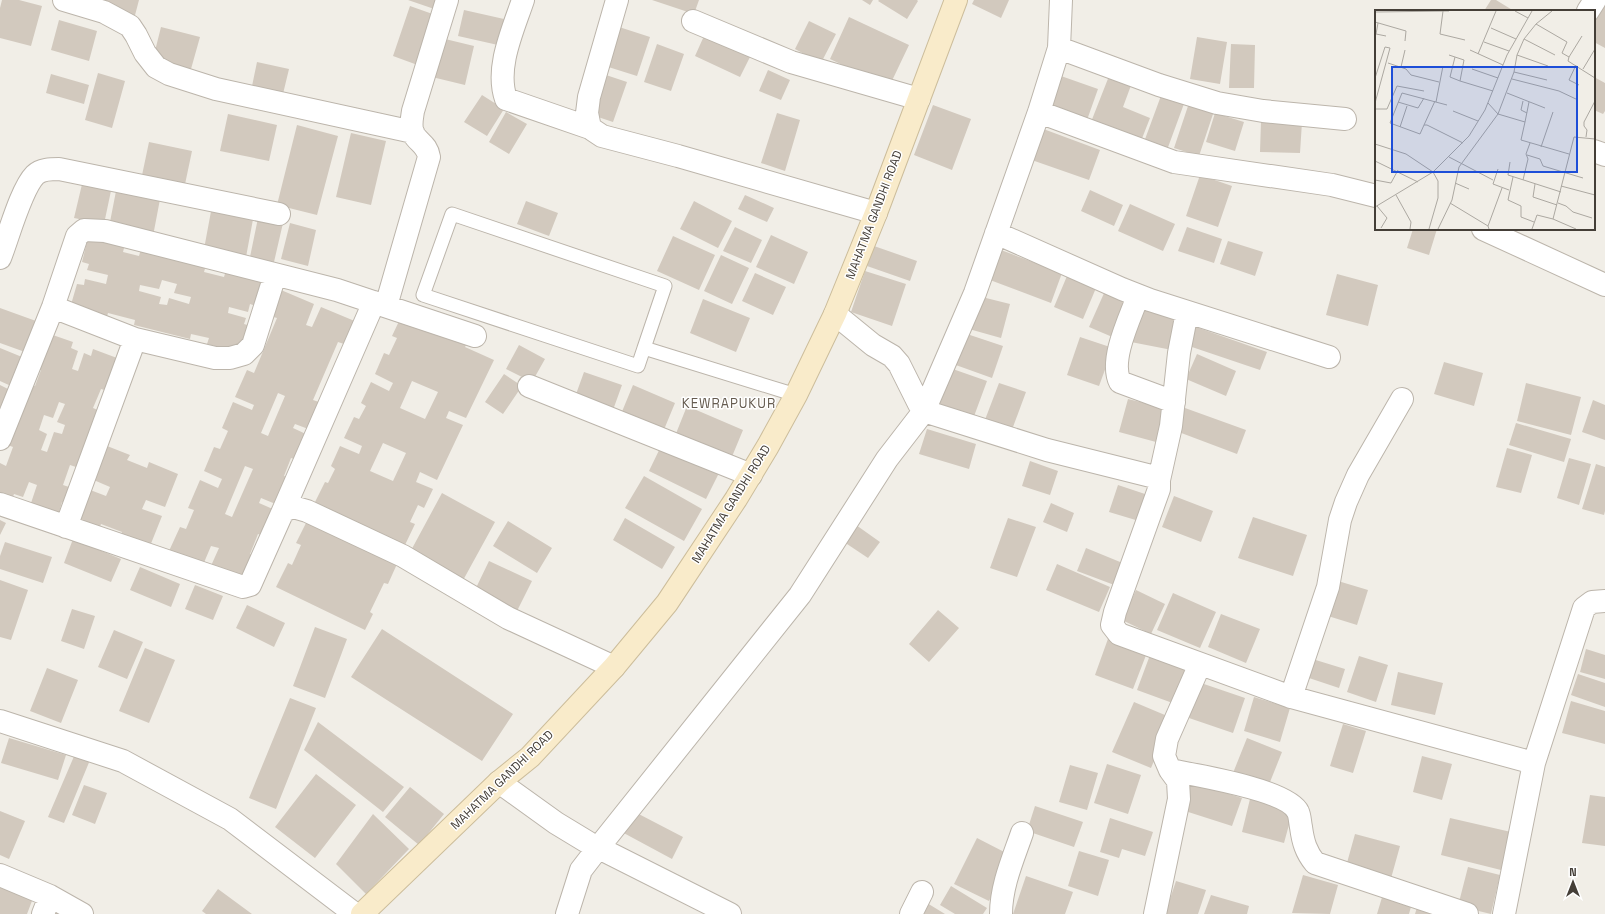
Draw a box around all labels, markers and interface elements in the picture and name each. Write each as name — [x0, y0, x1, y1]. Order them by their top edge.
inset map — [1375, 10, 1595, 230]
street label: MAHATMA GANDHI ROAD — [842, 148, 906, 282]
district label: KEWRAPUKUR — [682, 395, 776, 412]
street label: MAHATMA GANDHI ROAD — [688, 442, 774, 566]
street label: MAHATMA GANDHI ROAD — [447, 727, 557, 833]
north arrow — [1553, 862, 1593, 902]
text: N — [1569, 865, 1577, 879]

